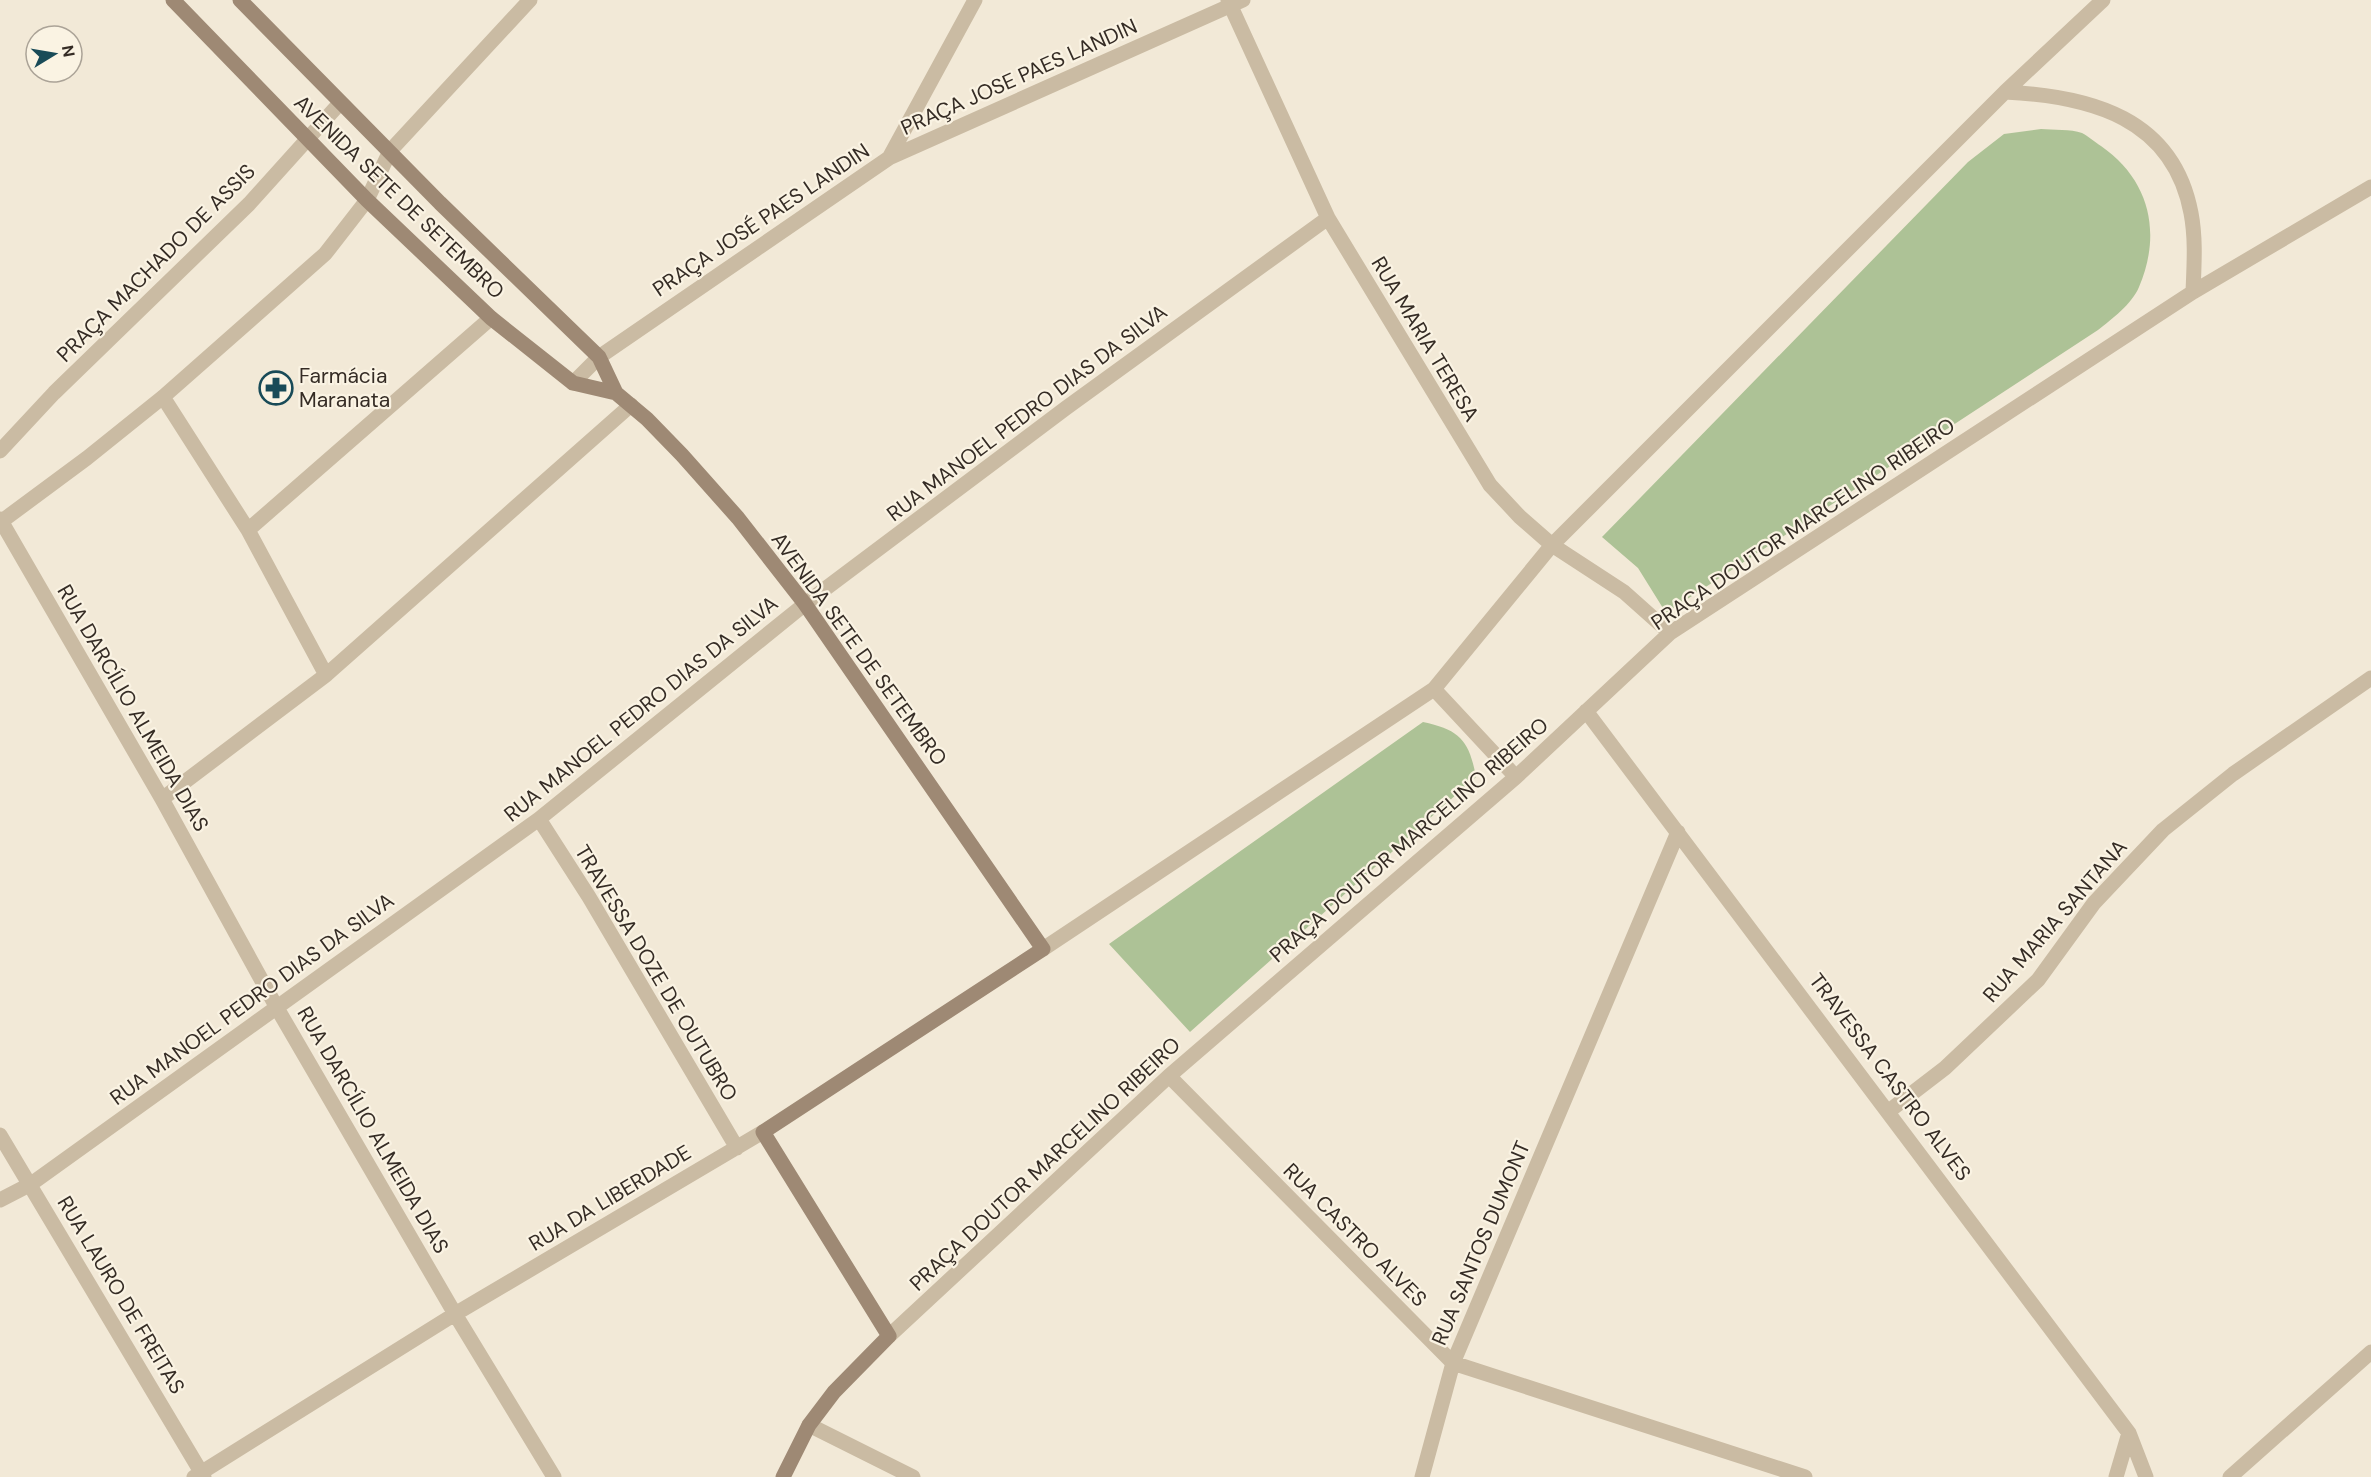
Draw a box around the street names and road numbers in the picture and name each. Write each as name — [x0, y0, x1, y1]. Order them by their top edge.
street label: PRAÇA JOSE PAES LANDIN — [897, 12, 1141, 142]
street label: AVENIDA SETE DE SETEMBRO — [288, 89, 510, 305]
street label: PRAÇA JOSÉ PAES LANDIN — [647, 137, 875, 303]
street label: PRAÇA MACHADO DE ASSIS — [51, 158, 261, 368]
street label: RUA MARIA TERESA — [1365, 251, 1485, 427]
street label: RUA MANOEL PEDRO DIAS DA SILVA — [881, 298, 1173, 528]
street label: PRAÇA DOUTOR MARCELINO RIBEIRO — [1646, 412, 1960, 636]
street label: AVENIDA SETE DE SETEMBRO — [765, 527, 953, 771]
street label: RUA DARCÍLIO ALMEIDA DIAS — [51, 579, 215, 837]
street label: RUA MANOEL PEDRO DIAS DA SILVA — [498, 590, 784, 828]
street label: PRAÇA DOUTOR MARCELINO RIBEIRO — [1264, 711, 1554, 969]
street label: RUA MARIA SANTANA — [1977, 834, 2133, 1008]
street label: TRAVESSA DOZE DE OUTUBRO — [568, 840, 744, 1106]
street label: RUA MANOEL PEDRO DIAS DA SILVA — [104, 886, 400, 1112]
street label: TRAVESSA CASTRO ALVES — [1803, 967, 1977, 1187]
street label: RUA DARCÍLIO ALMEIDA DIAS — [291, 1001, 455, 1259]
street label: PRAÇA DOUTOR MARCELINO RIBEIRO — [904, 1031, 1186, 1297]
street label: RUA SANTOS DUMONT — [1425, 1136, 1537, 1349]
street label: RUA DA LIBERDADE — [524, 1138, 696, 1258]
street label: RUA CASTRO ALVES — [1277, 1157, 1433, 1313]
street label: RUA LAURO DE FREITAS — [51, 1191, 191, 1399]

